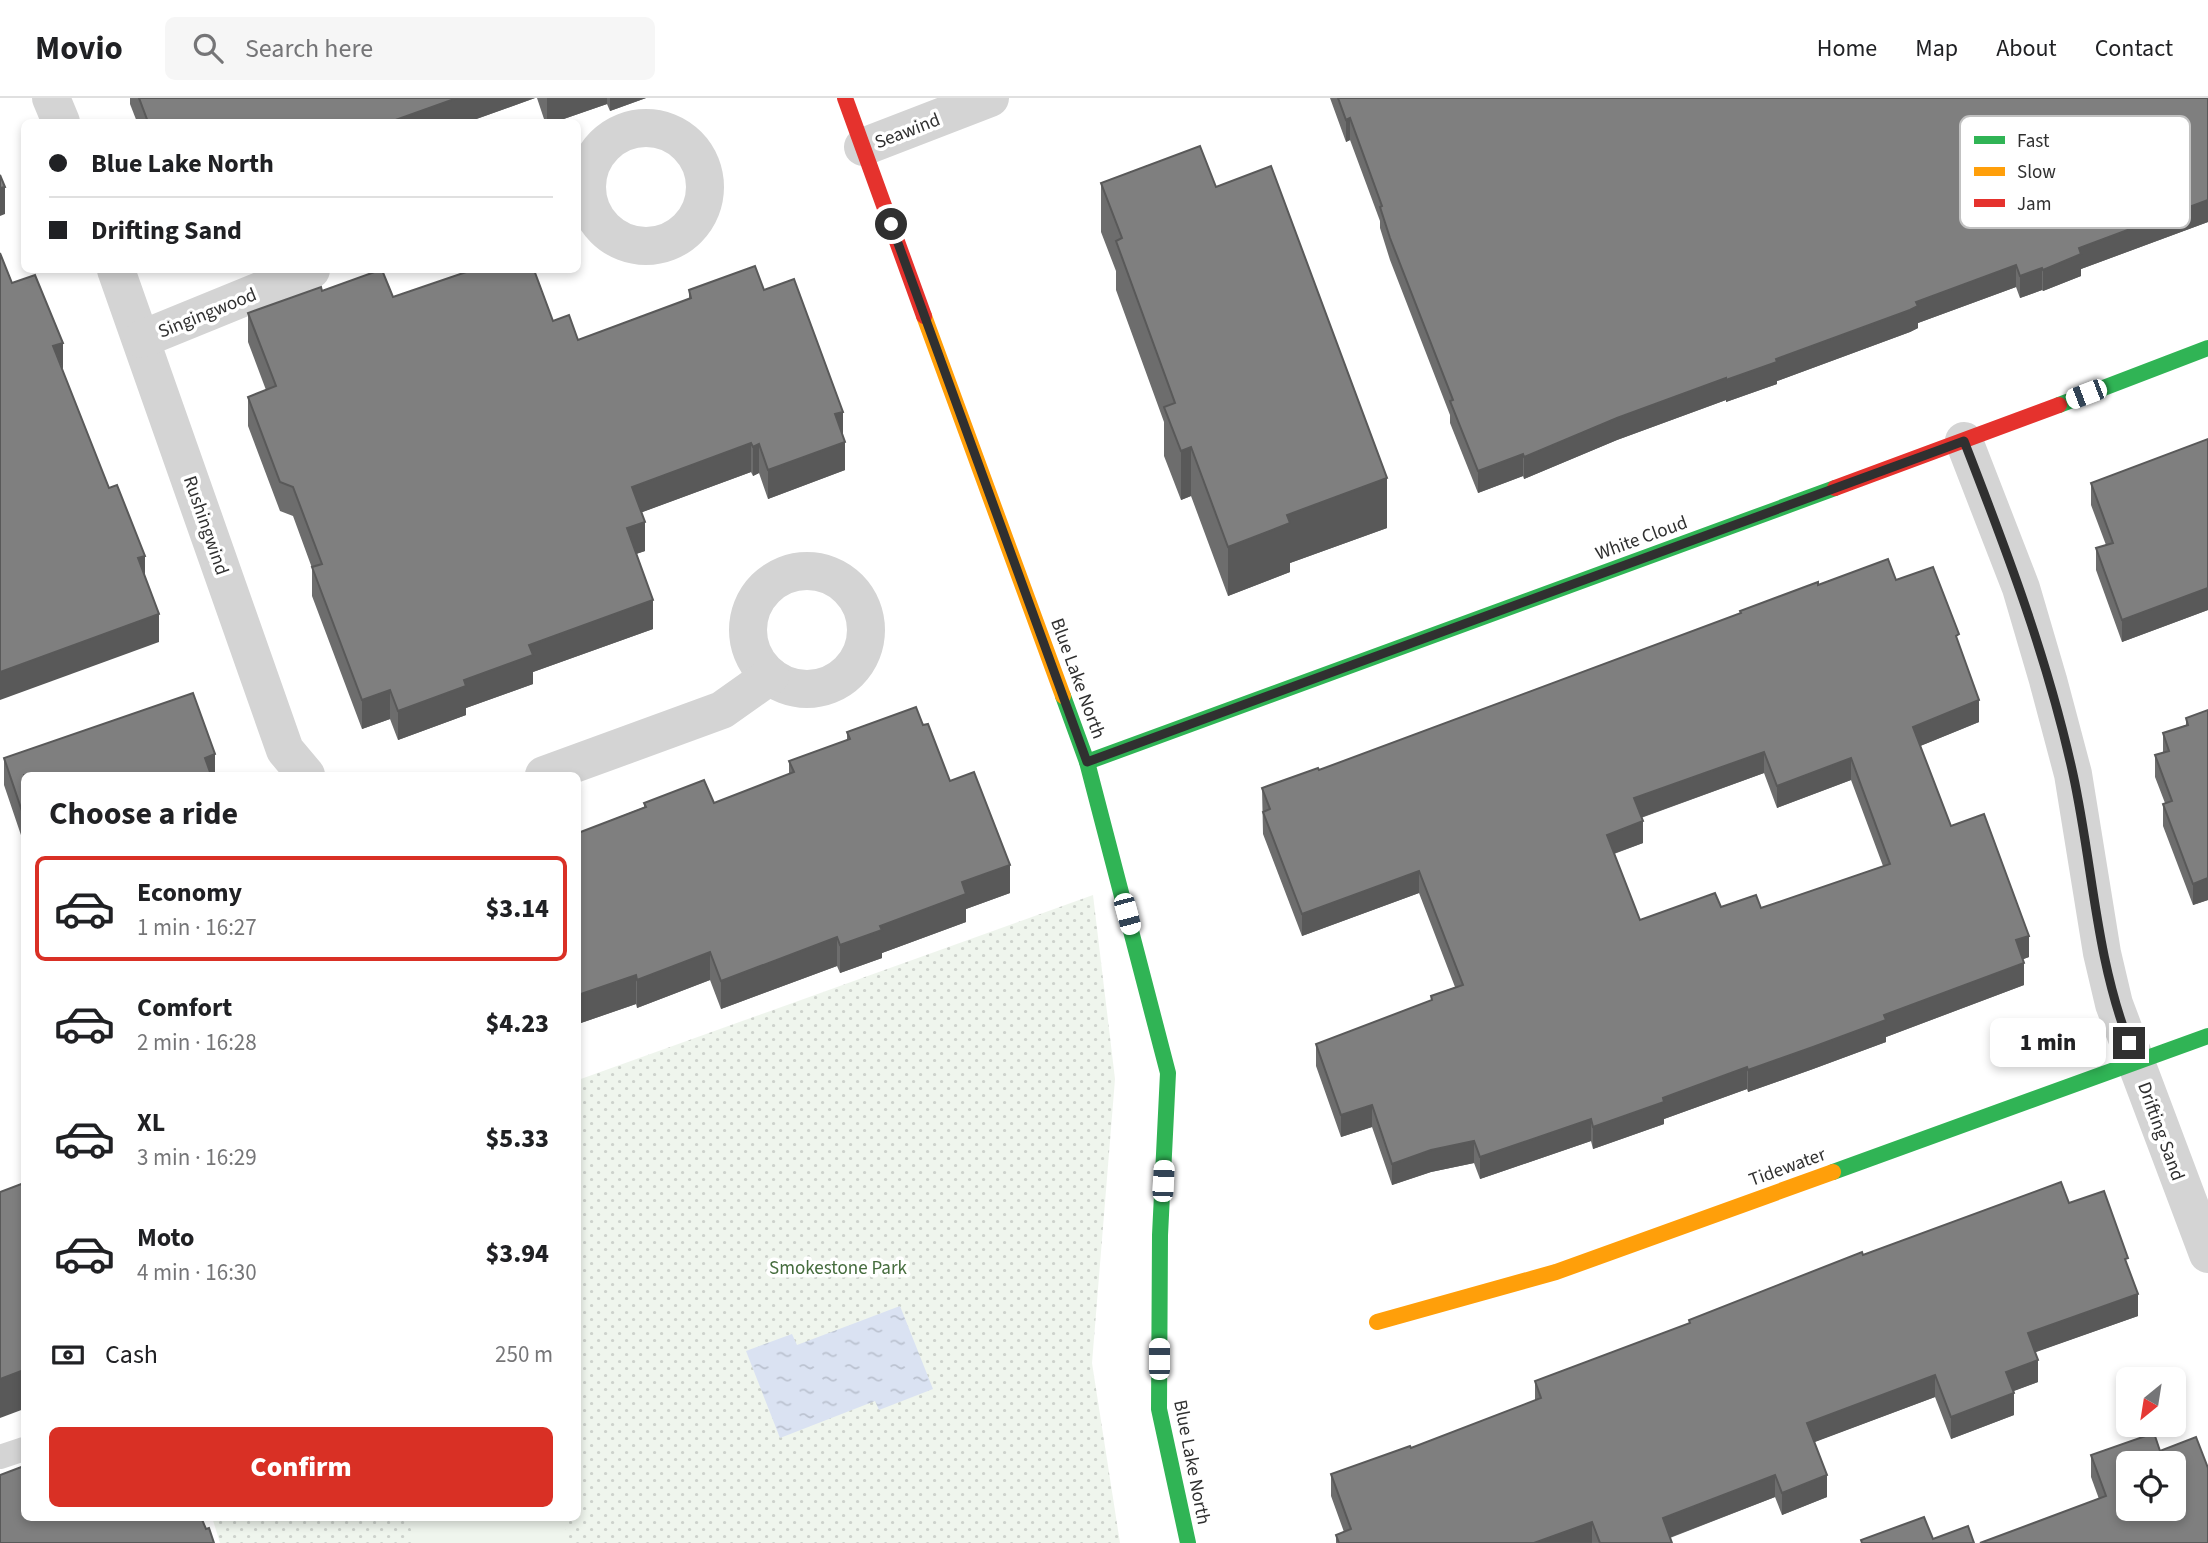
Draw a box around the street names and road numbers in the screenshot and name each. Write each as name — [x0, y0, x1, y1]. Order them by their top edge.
street label: Seawind — [871, 107, 944, 156]
street label: Singingwood — [154, 281, 261, 345]
street label: Rushingwind — [176, 472, 235, 579]
street label: White Cloud — [1592, 509, 1691, 568]
street label: Blue Lake North — [1043, 614, 1112, 743]
street label: Drifting Sand — [2130, 1078, 2191, 1185]
street label: Tidewater — [1745, 1141, 1830, 1194]
street label: Blue Lake North — [1166, 1398, 1217, 1527]

